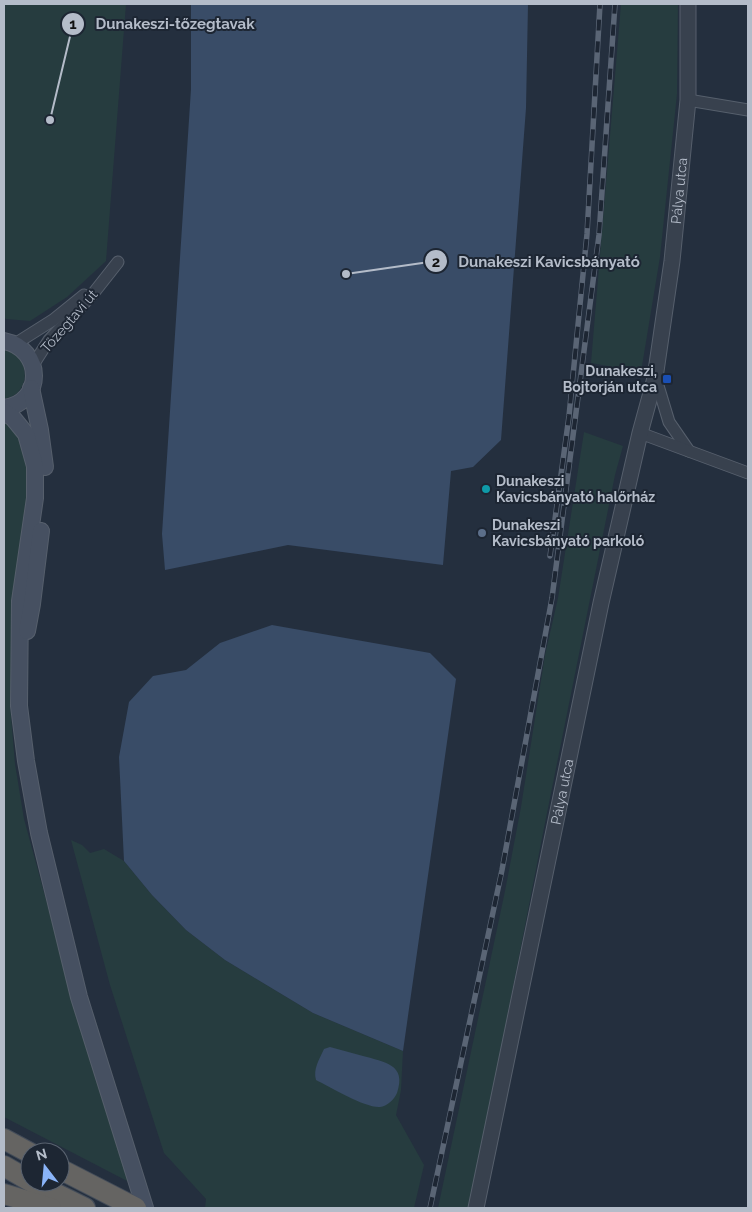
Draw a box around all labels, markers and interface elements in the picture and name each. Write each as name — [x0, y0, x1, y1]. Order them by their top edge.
callout: Dunakeszi-tőzegtavak — [60, 9, 264, 39]
text: 1 — [69, 15, 77, 33]
text: Dunakeszi-tőzegtavak — [95, 15, 255, 33]
street label: Pálya utca — [668, 157, 690, 225]
callout: Dunakeszi Kavicsbányató — [424, 246, 650, 276]
text: 2 — [432, 253, 440, 271]
text: Dunakeszi Kavicsbányató — [458, 253, 640, 271]
street label: Tőzegtavi út — [37, 286, 101, 356]
place label: Dunakeszi, Bojtorján utca — [563, 363, 657, 395]
marker: Dunakeszi, Bojtorján utca — [661, 373, 673, 385]
place label: Dunakeszi Kavicsbányató halőrház — [496, 473, 655, 505]
marker: Dunakeszi Kavicsbányató halőrház — [480, 483, 492, 495]
place label: Dunakeszi Kavicsbányató parkoló — [492, 517, 645, 549]
marker: Dunakeszi Kavicsbányató parkoló — [476, 527, 488, 539]
street label: Pálya utca — [547, 758, 577, 826]
north arrow — [20, 1142, 70, 1192]
text: N — [34, 1145, 49, 1164]

